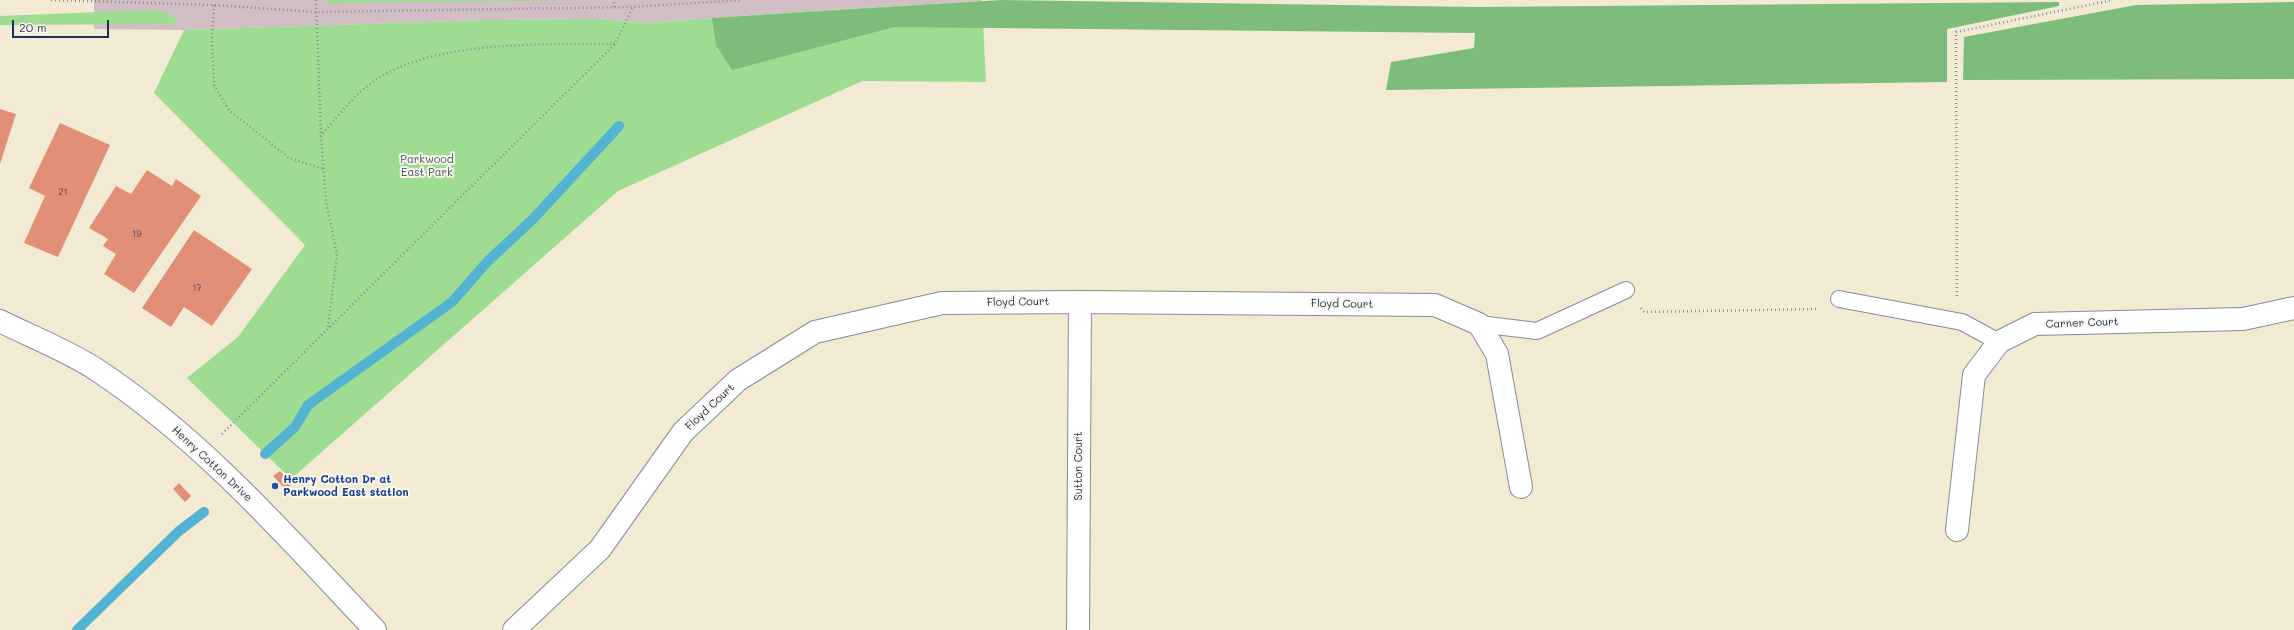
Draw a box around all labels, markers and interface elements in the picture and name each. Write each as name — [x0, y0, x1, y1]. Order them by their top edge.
scale bar — [14, 12, 111, 38]
text: 20 m — [19, 19, 47, 35]
park label: Parkwood East Park — [400, 153, 454, 179]
house number: 21 — [58, 187, 68, 197]
house number: 19 — [132, 229, 142, 239]
house number: 17 — [192, 283, 202, 293]
street label: Floyd Court — [987, 295, 1049, 309]
street label: Floyd Court — [1311, 297, 1373, 311]
street label: Carner Court — [2045, 315, 2119, 331]
street label: Floyd Court — [683, 381, 737, 433]
street label: Henry Cotton Drive — [169, 423, 255, 505]
street label: Sutton Court — [1072, 432, 1086, 500]
place label: Henry Cotton Dr at Parkwood East station — [283, 473, 409, 499]
marker: Henry Cotton Dr at Parkwood East station — [270, 481, 280, 491]

